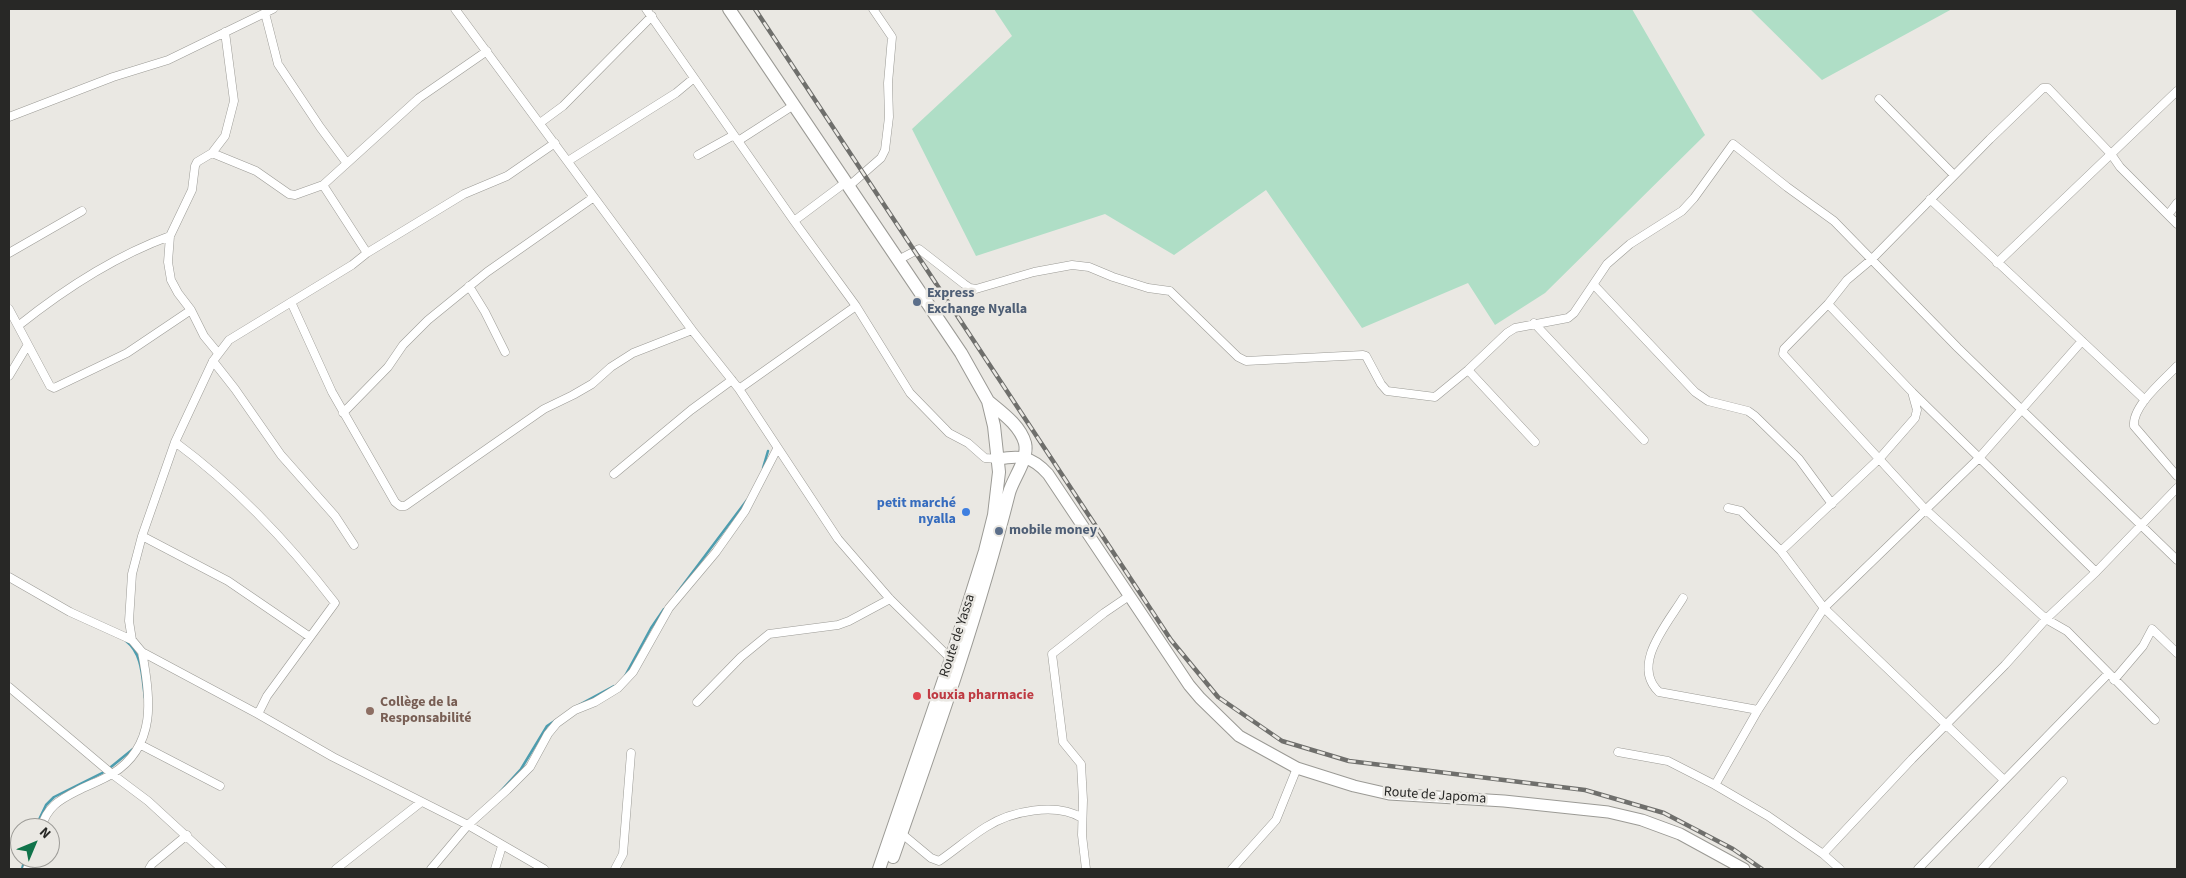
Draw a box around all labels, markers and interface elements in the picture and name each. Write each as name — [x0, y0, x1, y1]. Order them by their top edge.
place label: Express Exchange Nyalla — [927, 286, 1027, 318]
marker: Express Exchange Nyalla — [911, 296, 923, 308]
place label: petit marché nyalla — [877, 496, 956, 528]
marker: petit marché nyalla — [960, 506, 972, 518]
place label: mobile money — [1009, 523, 1097, 539]
marker: mobile money — [993, 525, 1005, 537]
street label: Route de Yassa — [937, 592, 979, 680]
place label: louxia pharmacie — [927, 688, 1034, 704]
marker: louxia pharmacie — [911, 690, 923, 702]
place label: Collège de la Responsabilité — [380, 695, 471, 728]
marker: Collège de la Responsabilité — [364, 705, 376, 717]
street label: Route de Japoma — [1383, 784, 1487, 808]
north arrow — [10, 818, 60, 868]
text: N — [35, 823, 55, 843]

